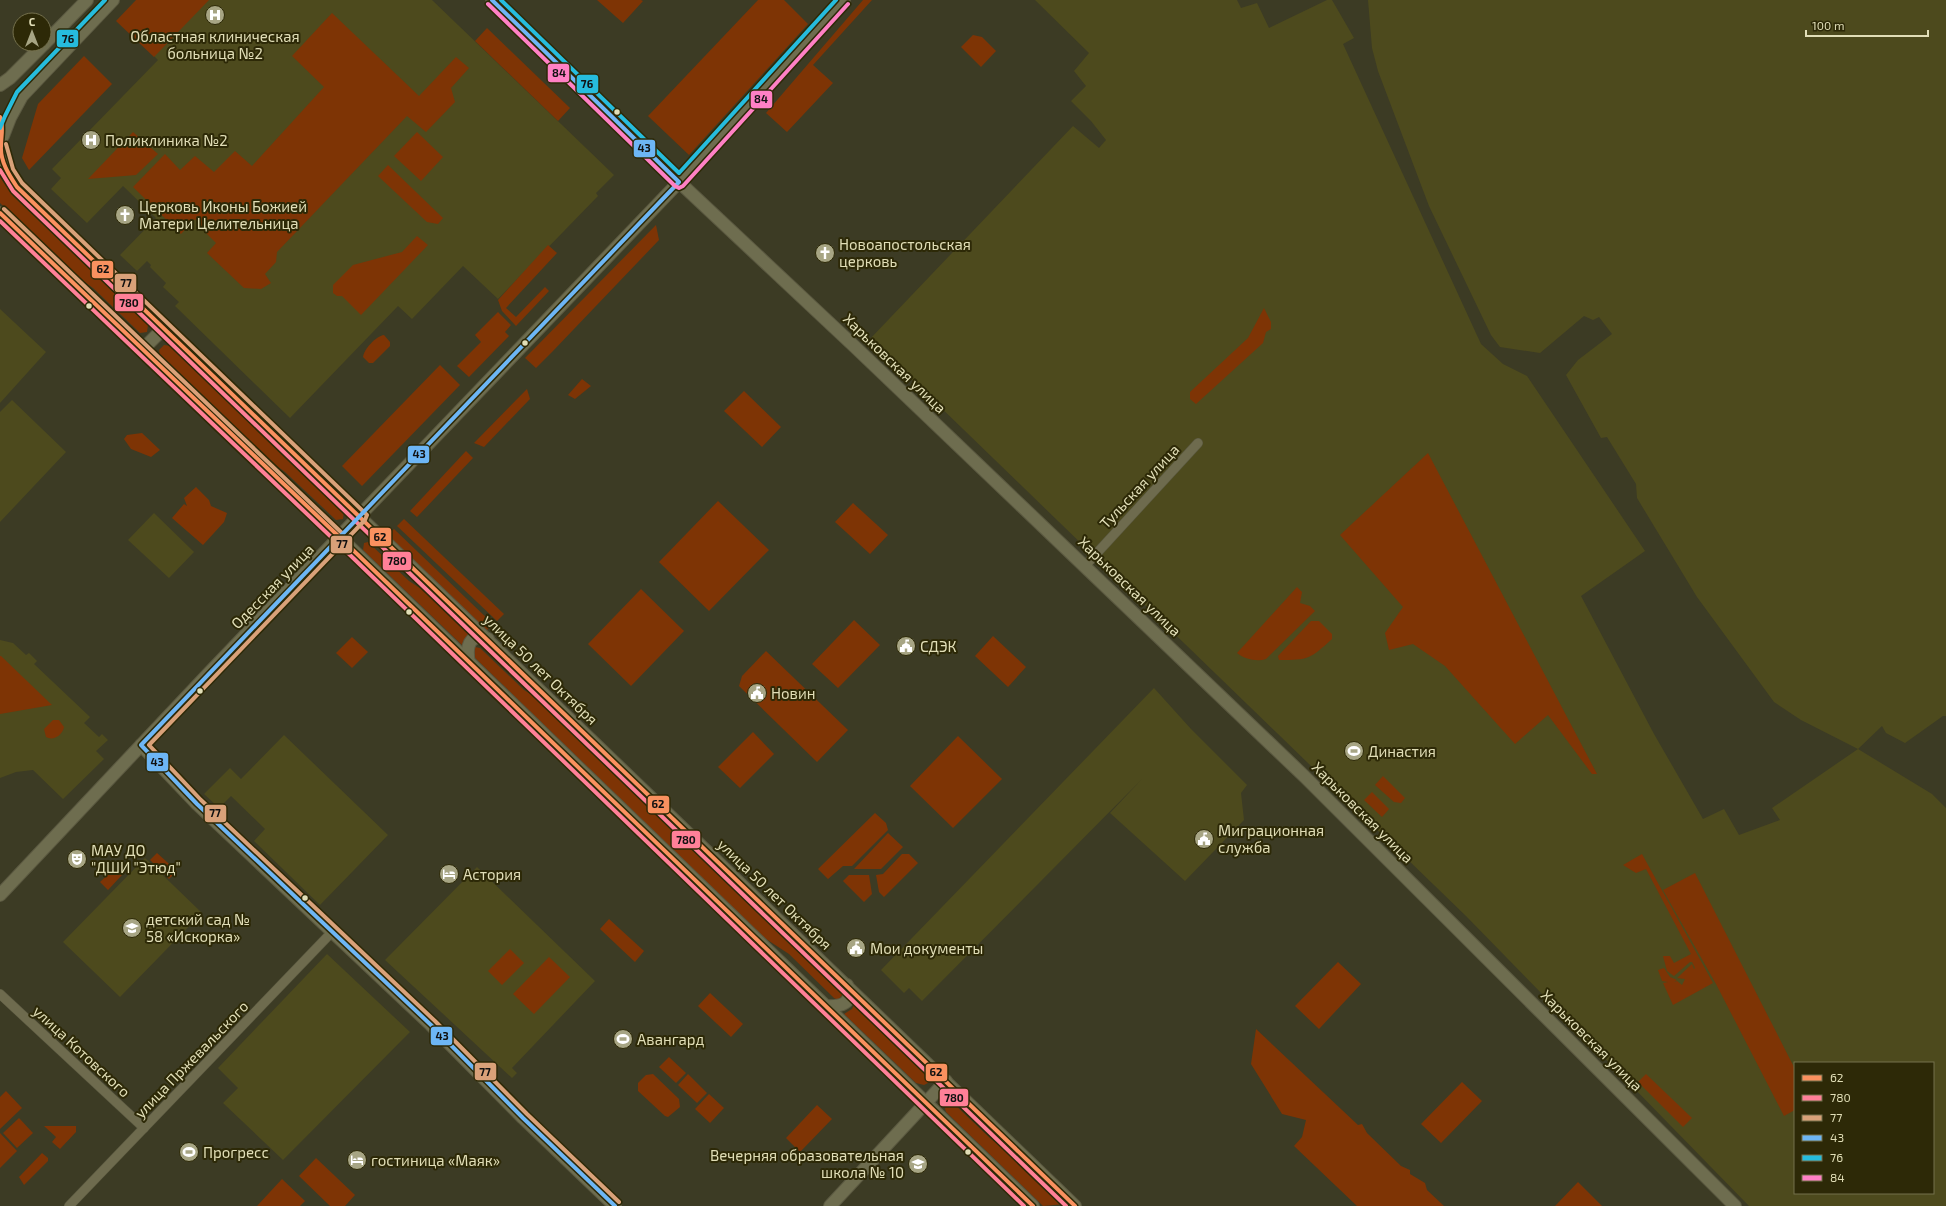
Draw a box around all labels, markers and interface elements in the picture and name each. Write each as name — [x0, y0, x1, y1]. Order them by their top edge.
hospital icon: Областная клиническая больница №2 — [204, 4, 226, 26]
north arrow — [12, 12, 52, 52]
scale bar — [1806, 12, 1928, 38]
text: С — [29, 15, 36, 28]
text: 100 m — [1812, 18, 1844, 32]
place label: Областная клиническая больница №2 — [130, 27, 300, 62]
line badge: 76 — [56, 29, 79, 48]
text: 76 — [62, 32, 75, 45]
line badge: 84 — [547, 63, 570, 83]
text: 84 — [552, 66, 566, 79]
line badge: 76 — [576, 74, 599, 94]
text: 76 — [581, 77, 594, 90]
line badge: 84 — [750, 90, 773, 109]
text: 84 — [754, 92, 768, 105]
unlabelled marker — [612, 107, 622, 117]
hospital icon: Поликлиника №2 — [80, 129, 102, 151]
place label: Поликлиника №2 — [105, 131, 228, 149]
line badge: 43 — [633, 139, 656, 158]
text: 43 — [637, 141, 651, 154]
place label: Церковь Иконы Божией Матери Целительница — [139, 197, 307, 232]
church icon: Церковь Иконы Божией Матери Целительница — [114, 204, 136, 226]
place label: Новоапостольская церковь — [839, 235, 971, 270]
church icon: Новоапостольская церковь — [814, 242, 836, 264]
line badge: 62 — [91, 260, 114, 279]
text: 62 — [97, 262, 109, 275]
line badge: 77 — [114, 273, 137, 293]
text: 77 — [120, 276, 132, 289]
line badge: 780 — [114, 293, 144, 312]
text: 780 — [119, 296, 139, 309]
unlabelled marker — [84, 301, 94, 311]
street label: Харьковская улица — [839, 309, 950, 417]
unlabelled marker — [520, 338, 530, 348]
street label: Тульская улица — [1095, 440, 1183, 532]
line badge: 43 — [407, 445, 430, 464]
text: 43 — [412, 447, 426, 460]
line badge: 62 — [369, 527, 392, 547]
text: 62 — [374, 530, 386, 543]
street label: Харьковская улица — [1074, 532, 1185, 640]
line badge: 77 — [330, 535, 353, 554]
text: 77 — [336, 537, 348, 550]
street label: Одесская улица — [227, 540, 318, 633]
line badge: 780 — [382, 551, 412, 571]
text: 780 — [387, 554, 407, 567]
unlabelled marker — [404, 607, 414, 617]
street label: улица 50 лет Октября — [480, 610, 602, 729]
public building icon: СДЭК — [895, 635, 917, 657]
place label: СДЭК — [920, 637, 957, 655]
public building icon: Новин — [746, 682, 768, 704]
place label: Новин — [771, 684, 815, 702]
unlabelled marker — [195, 686, 205, 696]
sports icon: Династия — [1343, 740, 1365, 762]
place label: Династия — [1368, 742, 1436, 760]
line badge: 43 — [146, 752, 169, 772]
text: 43 — [150, 755, 164, 768]
street label: Харьковская улица — [1308, 758, 1417, 867]
line badge: 62 — [647, 795, 670, 814]
text: 62 — [652, 797, 664, 810]
line badge: 77 — [204, 804, 227, 823]
text: 77 — [209, 806, 221, 819]
place label: Миграционная служба — [1218, 821, 1324, 857]
public building icon: Миграционная служба — [1193, 828, 1215, 850]
line badge: 780 — [671, 830, 701, 849]
text: 780 — [676, 833, 696, 846]
street label: улица 50 лет Октября — [714, 835, 836, 954]
place label: МАУ ДО "ДШИ "Этюд" — [91, 841, 181, 876]
theatre icon: МАУ ДО "ДШИ "Этюд" — [66, 848, 88, 870]
hotel icon: Астория — [438, 863, 460, 885]
place label: Астория — [463, 865, 521, 883]
unlabelled marker — [300, 893, 310, 903]
place label: детский сад № 58 «Искорка» — [146, 910, 250, 945]
school or university icon: детский сад № 58 «Искорка» — [121, 917, 143, 939]
public building icon: Мои документы — [845, 937, 867, 959]
place label: Мои документы — [870, 939, 983, 958]
street label: Харьковская улица — [1537, 986, 1646, 1095]
street label: улица Пржевальского — [130, 997, 252, 1122]
street label: улица Котовского — [29, 1001, 134, 1101]
line badge: 43 — [430, 1026, 453, 1046]
sports icon: Авангард — [612, 1028, 634, 1050]
text: 43 — [435, 1029, 449, 1042]
place label: Авангард — [637, 1030, 705, 1048]
line badge: 77 — [474, 1062, 497, 1081]
legend — [1794, 1062, 1934, 1194]
line badge: 62 — [925, 1063, 948, 1082]
text: 77 — [479, 1065, 491, 1078]
text: 62 — [930, 1065, 942, 1078]
text: 62 — [1830, 1070, 1844, 1084]
line badge: 780 — [939, 1088, 969, 1107]
text: 780 — [1830, 1090, 1851, 1104]
text: 780 — [944, 1091, 964, 1104]
text: 77 — [1830, 1110, 1842, 1124]
text: 43 — [1830, 1130, 1844, 1144]
sports icon: Прогресс — [178, 1141, 200, 1163]
place label: Прогресс — [203, 1143, 269, 1161]
place label: Вечерняя образовательная школа № 10 — [710, 1146, 904, 1181]
unlabelled marker — [963, 1147, 973, 1157]
hotel icon: гостиница «Маяк» — [346, 1149, 368, 1171]
text: 76 — [1830, 1150, 1843, 1164]
place label: гостиница «Маяк» — [371, 1151, 500, 1169]
school or university icon: Вечерняя образовательная школа № 10 — [907, 1153, 929, 1175]
text: 84 — [1830, 1170, 1845, 1184]

